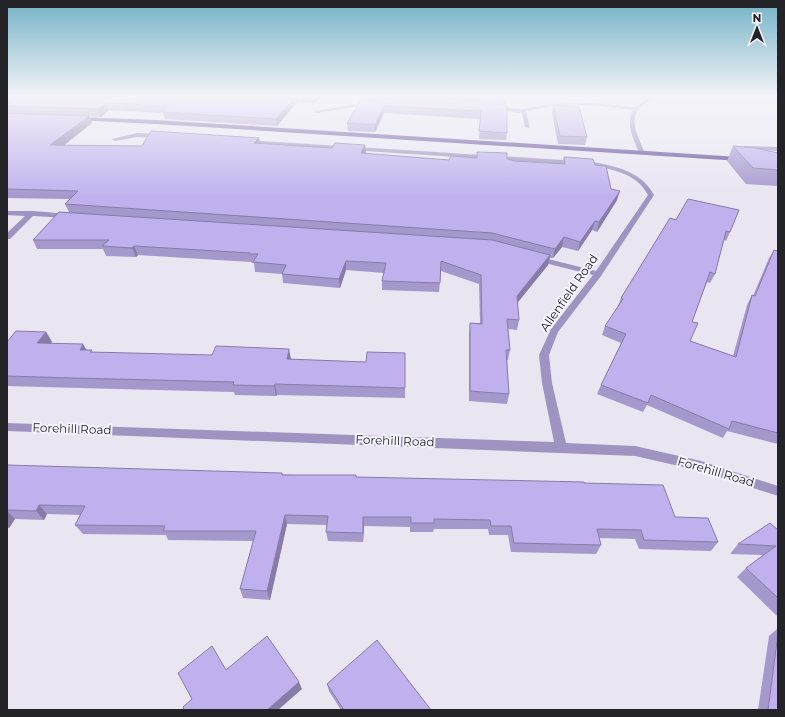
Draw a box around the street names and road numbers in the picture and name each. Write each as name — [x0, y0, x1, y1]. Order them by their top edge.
street label: Allenfield Road — [536, 251, 601, 334]
street label: Forehill Road — [32, 420, 112, 437]
street label: Forehill Road — [355, 432, 435, 449]
street label: Forehill Road — [676, 453, 756, 490]

